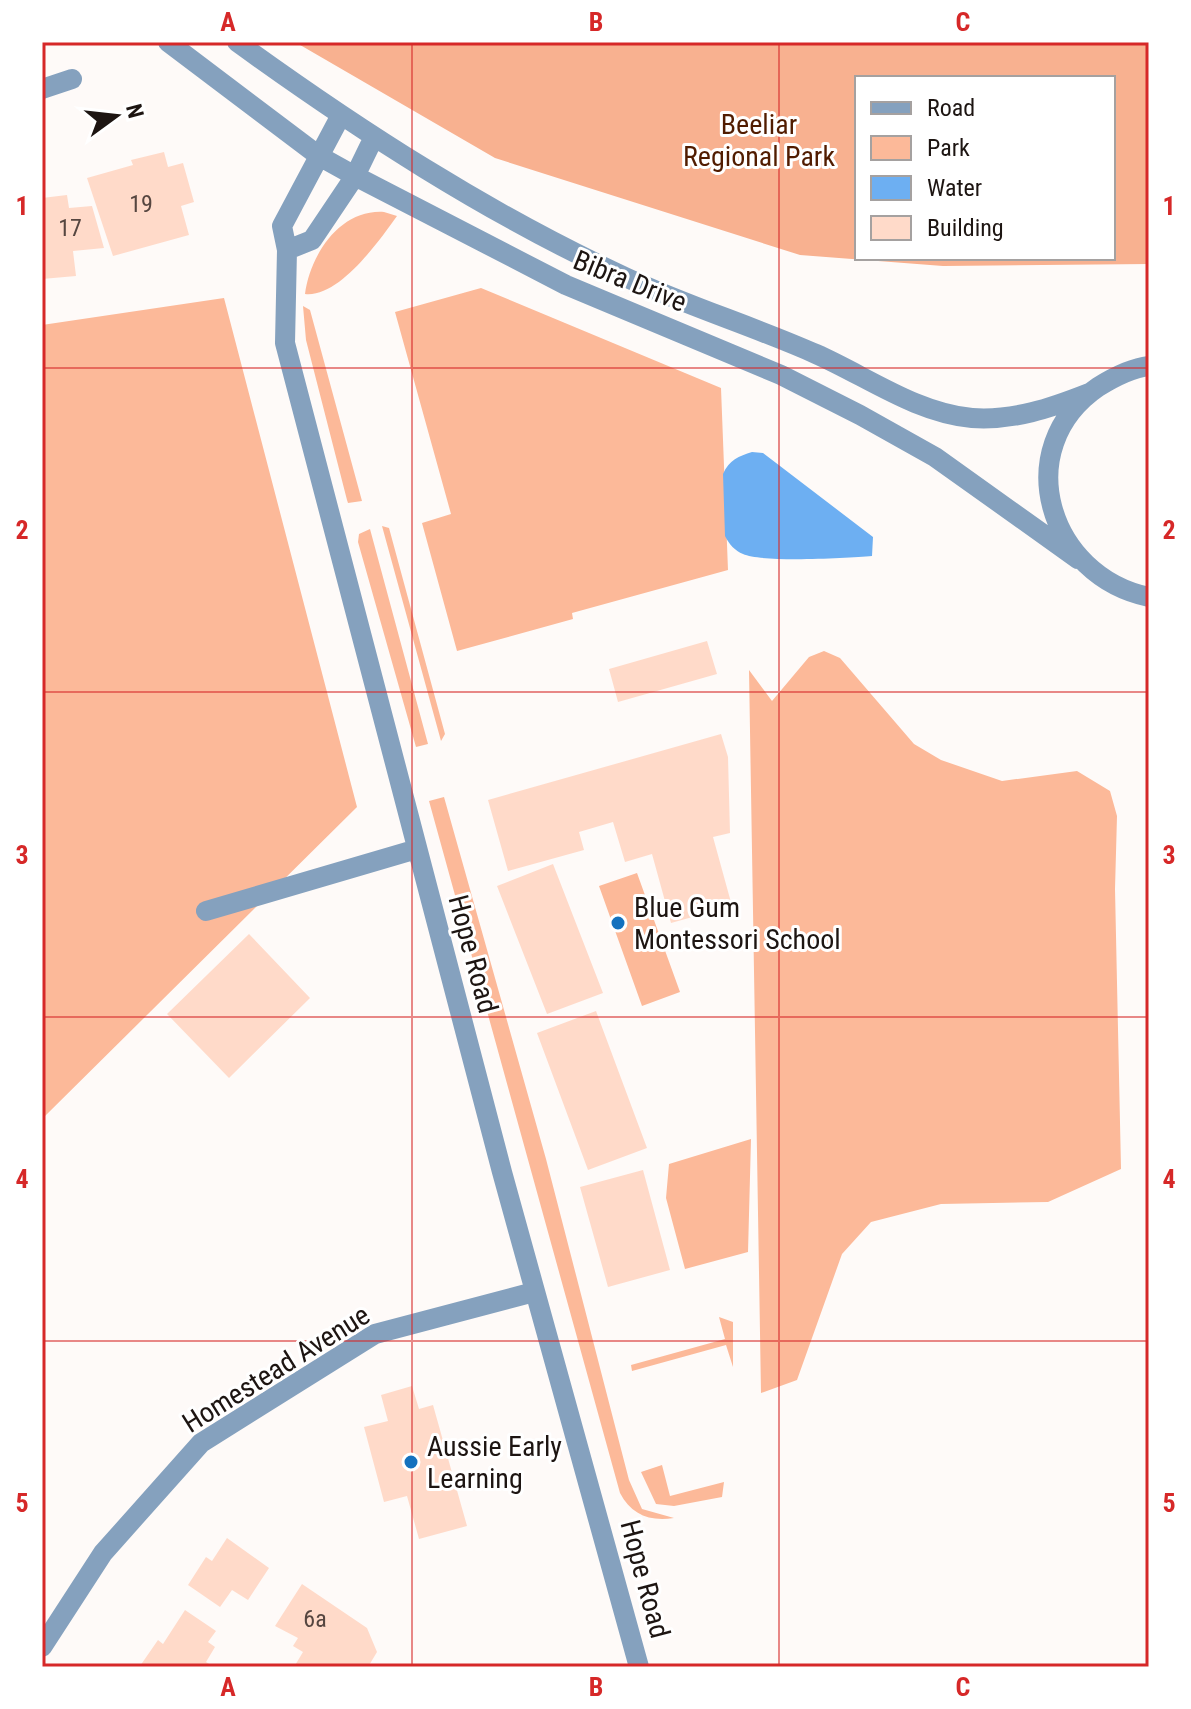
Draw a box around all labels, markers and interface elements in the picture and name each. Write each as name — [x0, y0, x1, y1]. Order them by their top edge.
text: A — [220, 7, 236, 37]
text: B — [589, 7, 603, 37]
text: C — [956, 7, 971, 37]
north arrow — [76, 76, 156, 156]
legend — [855, 76, 1115, 260]
text: Road — [927, 94, 975, 122]
text: N — [121, 101, 149, 121]
park label: Beeliar Regional Park — [683, 108, 835, 173]
text: Park — [927, 134, 970, 162]
text: Water — [927, 174, 982, 202]
house number: 19 — [129, 190, 153, 218]
text: 1 — [15, 191, 29, 221]
text: 1 — [1162, 191, 1176, 221]
house number: 17 — [58, 214, 82, 242]
text: Building — [927, 214, 1004, 242]
street label: Bibra Drive — [569, 243, 691, 319]
text: 2 — [15, 515, 29, 545]
text: 2 — [1162, 515, 1176, 545]
text: 3 — [15, 840, 29, 870]
text: 3 — [1162, 840, 1176, 870]
street label: Hope Road — [441, 891, 505, 1017]
place label: Blue Gum Montessori School — [634, 891, 841, 956]
marker: Blue Gum Montessori School — [609, 914, 627, 932]
text: 4 — [15, 1164, 29, 1194]
text: 4 — [1162, 1164, 1176, 1194]
street label: Homestead Avenue — [176, 1298, 376, 1440]
place label: Aussie Early Learning — [427, 1430, 562, 1495]
marker: Aussie Early Learning — [402, 1453, 420, 1471]
text: 5 — [15, 1488, 29, 1518]
text: 5 — [1162, 1488, 1176, 1518]
street label: Hope Road — [613, 1516, 677, 1642]
house number: 6a — [303, 1605, 327, 1633]
text: A — [220, 1672, 236, 1702]
text: B — [589, 1672, 603, 1702]
text: C — [956, 1672, 971, 1702]

